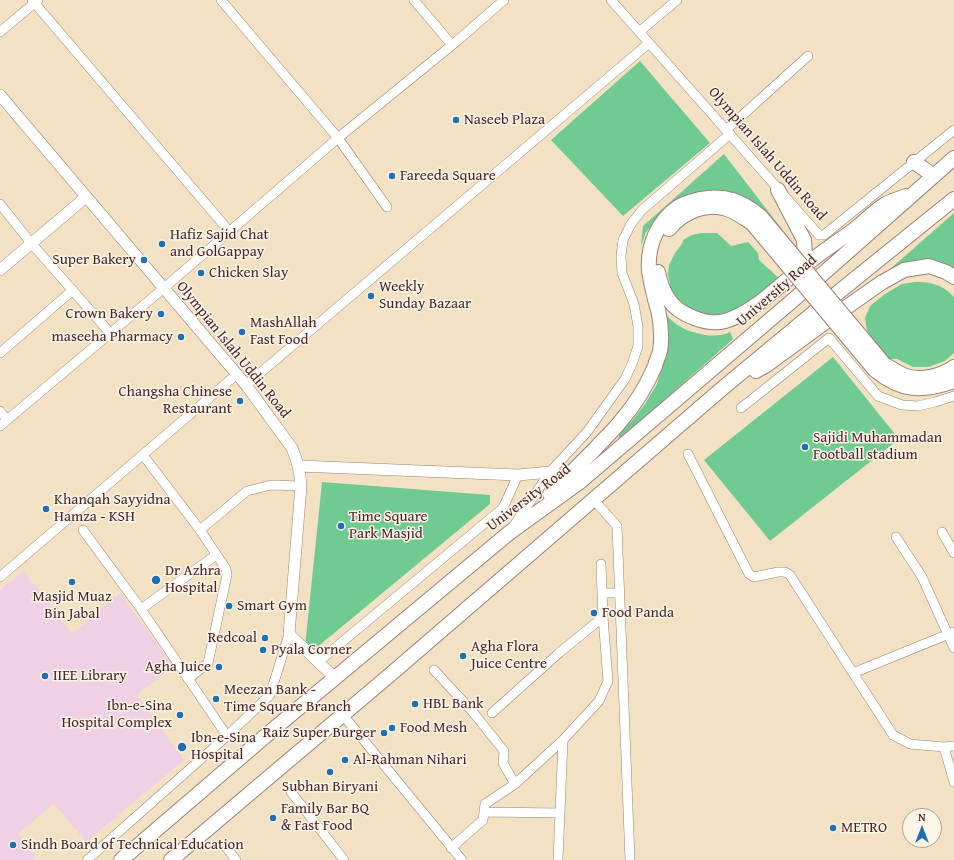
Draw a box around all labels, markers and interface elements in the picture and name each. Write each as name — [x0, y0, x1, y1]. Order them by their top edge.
street label: Olympian Islah Uddin Road — [704, 84, 830, 224]
place label: Naseeb Plaza — [464, 111, 545, 129]
marker: Naseeb Plaza — [451, 115, 461, 125]
place label: Fareeda Square — [400, 167, 496, 185]
marker: Fareeda Square — [387, 171, 397, 181]
place label: Hafiz Sajid Chat and GolGappay — [170, 226, 269, 261]
marker: Hafiz Sajid Chat and GolGappay — [157, 239, 167, 249]
place label: Super Bakery — [52, 251, 136, 269]
street label: University Road — [733, 251, 821, 331]
marker: Super Bakery — [139, 255, 149, 265]
place label: Chicken Slay — [209, 264, 288, 282]
marker: Chicken Slay — [196, 268, 206, 278]
street label: Olympian Islah Uddin Road — [172, 278, 294, 422]
place label: Weekly Sunday Bazaar — [379, 278, 471, 313]
marker: Weekly Sunday Bazaar — [366, 291, 376, 301]
place label: Crown Bakery — [65, 305, 153, 323]
marker: Crown Bakery — [156, 309, 166, 319]
place label: MashAllah Fast Food — [250, 314, 317, 349]
marker: MashAllah Fast Food — [237, 327, 247, 337]
place label: maseeha Pharmacy — [52, 328, 173, 346]
marker: maseeha Pharmacy — [176, 332, 186, 342]
place label: Changsha Chinese Restaurant — [118, 383, 232, 418]
marker: Changsha Chinese Restaurant — [235, 396, 245, 406]
place label: Sajidi Muhammadan Football stadium — [813, 429, 942, 464]
marker: Sajidi Muhammadan Football stadium — [800, 442, 810, 452]
street label: University Road — [483, 461, 575, 535]
place label: Khanqah Sayyidna Hamza - KSH — [54, 491, 171, 526]
marker: Khanqah Sayyidna Hamza - KSH — [41, 504, 51, 514]
place label: Time Square Park Masjid — [349, 508, 428, 543]
marker: Time Square Park Masjid — [336, 521, 346, 531]
place label: Dr Azhra Hospital — [165, 562, 221, 597]
marker: Dr Azhra Hospital — [150, 574, 162, 586]
marker: Masjid Muaz Bin Jabal — [67, 577, 77, 587]
place label: Masjid Muaz Bin Jabal — [33, 588, 111, 623]
place label: Smart Gym — [237, 597, 307, 615]
marker: Smart Gym — [224, 601, 234, 611]
place label: Food Panda — [602, 604, 674, 622]
marker: Food Panda — [589, 608, 599, 618]
place label: Redcoal — [208, 629, 257, 647]
marker: Redcoal — [260, 633, 270, 643]
place label: Agha Flora Juice Centre — [471, 638, 547, 673]
place label: Pyala Corner — [271, 641, 352, 659]
marker: Pyala Corner — [258, 645, 268, 655]
marker: Agha Flora Juice Centre — [458, 651, 468, 661]
place label: Agha Juice — [145, 658, 211, 676]
marker: Agha Juice — [214, 662, 224, 672]
place label: IIEE Library — [53, 667, 127, 685]
marker: IIEE Library — [40, 671, 50, 681]
place label: Meezan Bank - Time Square Branch — [224, 681, 351, 716]
marker: Meezan Bank - Time Square Branch — [211, 694, 221, 704]
place label: HBL Bank — [423, 695, 484, 713]
place label: Ibn-e-Sina Hospital Complex — [61, 697, 172, 732]
marker: HBL Bank — [410, 699, 420, 709]
marker: Ibn-e-Sina Hospital Complex — [175, 710, 185, 720]
place label: Food Mesh — [400, 719, 467, 737]
marker: Food Mesh — [387, 723, 397, 733]
place label: Raiz Super Burger — [263, 724, 376, 742]
marker: Raiz Super Burger — [379, 728, 389, 738]
place label: Ibn-e-Sina Hospital — [191, 729, 256, 764]
marker: Ibn-e-Sina Hospital — [176, 741, 188, 753]
place label: Al-Rahman Nihari — [353, 751, 467, 769]
marker: Al-Rahman Nihari — [340, 755, 350, 765]
marker: Subhan Biryani — [325, 767, 335, 777]
place label: Subhan Biryani — [282, 778, 378, 796]
place label: Family Bar BQ & Fast Food — [281, 800, 369, 835]
north arrow — [902, 808, 942, 848]
text: N — [918, 809, 926, 825]
marker: Family Bar BQ & Fast Food — [268, 813, 278, 823]
place label: METRO — [841, 819, 887, 837]
marker: METRO — [828, 823, 838, 833]
place label: Sindh Board of Technical Education — [21, 836, 244, 854]
marker: Sindh Board of Technical Education — [8, 840, 18, 850]

